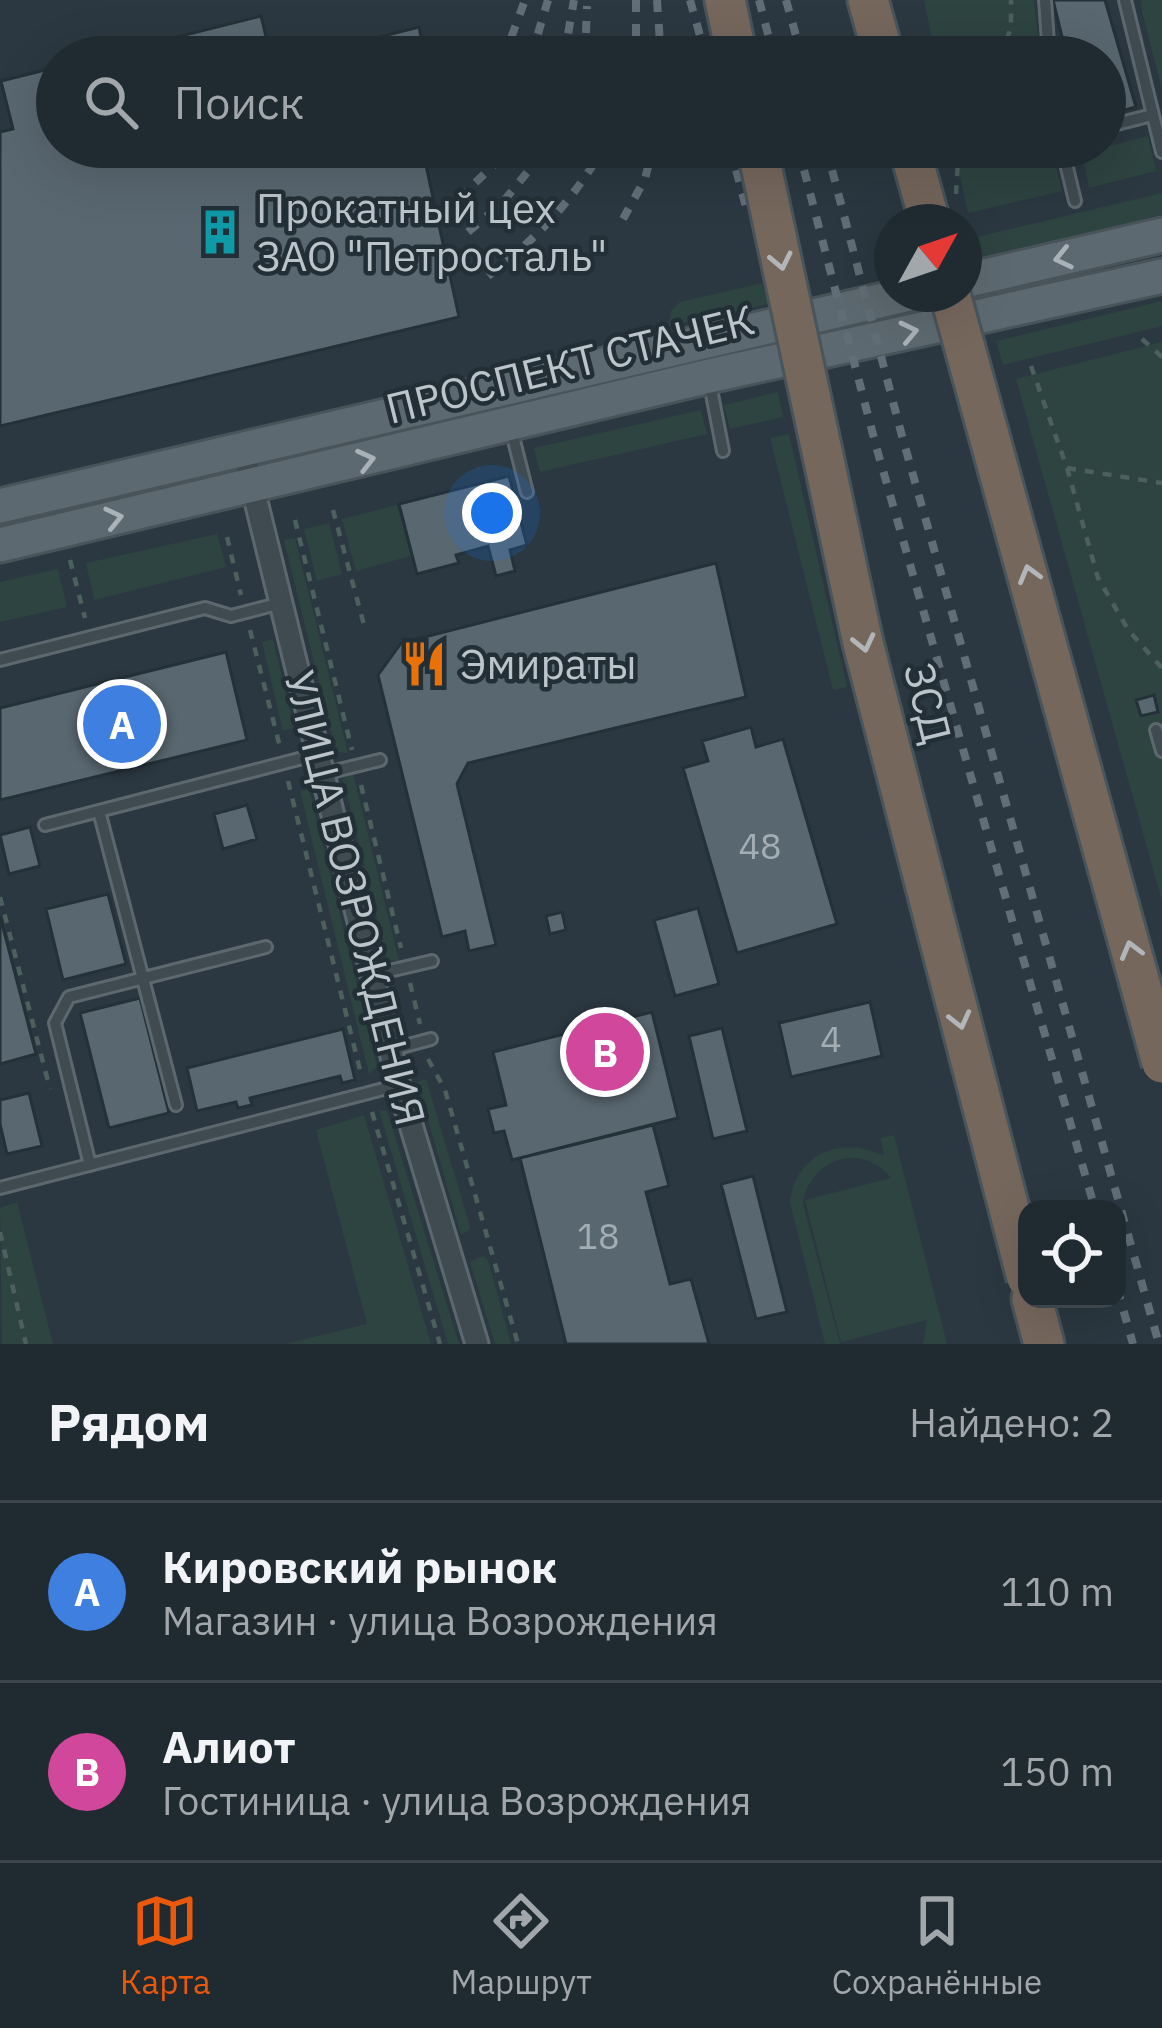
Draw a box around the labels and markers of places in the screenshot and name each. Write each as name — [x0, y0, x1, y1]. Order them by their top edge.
place label: Прокатный цех ЗАО "Петросталь" — [256, 180, 607, 283]
building icon: Прокатный цех ЗАО "Петросталь" — [195, 207, 245, 257]
place label: Эмираты — [460, 636, 637, 691]
restaurant icon: Эмираты — [399, 639, 449, 689]
pin: A — [83, 679, 161, 769]
pin: B — [566, 1007, 644, 1097]

